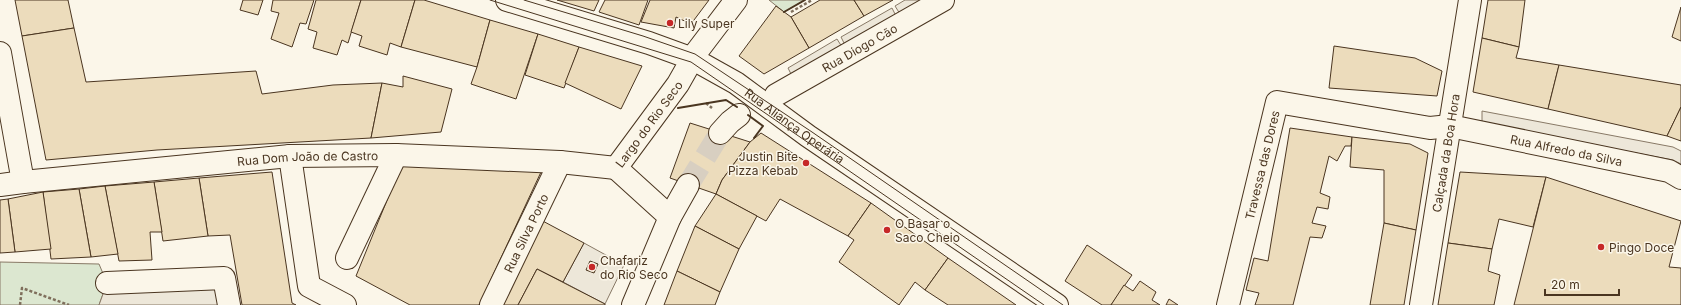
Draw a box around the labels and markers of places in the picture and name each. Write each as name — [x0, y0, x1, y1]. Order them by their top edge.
place label: Lily Super — [678, 16, 735, 31]
marker: Lily Super — [665, 18, 675, 28]
place label: Justin Bite Pizza Kebab — [728, 149, 798, 178]
marker: Justin Bite Pizza Kebab — [801, 158, 811, 168]
place label: O Basar o Saco Cheio — [895, 216, 960, 245]
marker: O Basar o Saco Cheio — [882, 225, 892, 235]
place label: Pingo Doce — [1609, 240, 1674, 255]
marker: Pingo Doce — [1596, 242, 1606, 252]
place label: Chafariz do Rio Seco — [600, 253, 668, 282]
marker: Chafariz do Rio Seco — [587, 262, 597, 272]

